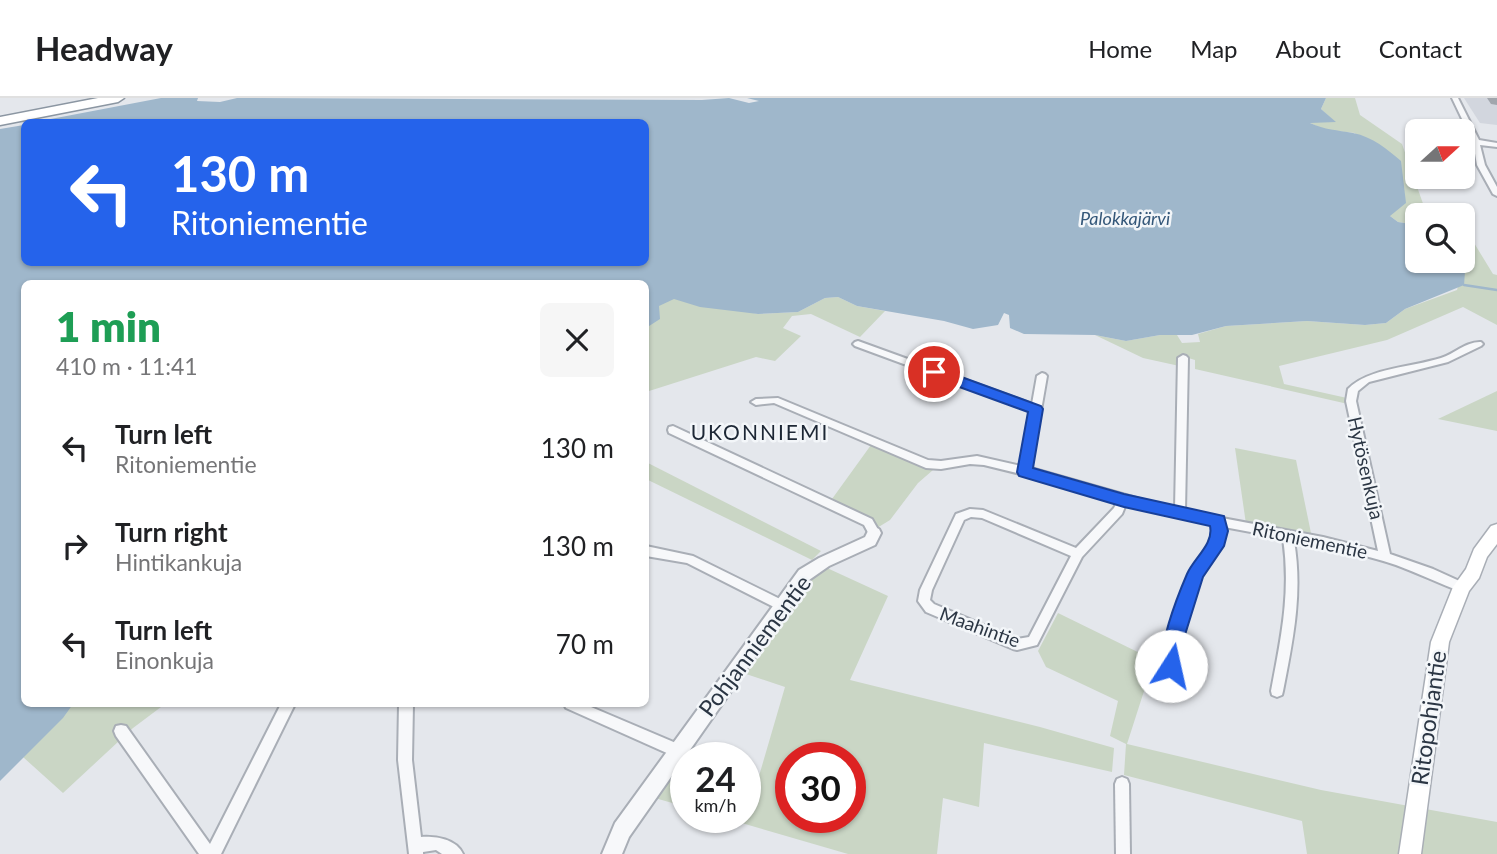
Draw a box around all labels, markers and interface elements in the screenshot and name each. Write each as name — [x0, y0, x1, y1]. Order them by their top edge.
text: Headway — [35, 28, 173, 68]
text: Home — [1088, 34, 1152, 63]
text: Map — [1190, 34, 1238, 63]
text: About — [1276, 34, 1341, 63]
text: Contact — [1379, 34, 1462, 63]
north arrow — [1405, 119, 1475, 189]
map controls — [1405, 119, 1475, 273]
text: 130 m — [171, 144, 309, 202]
icon: left — [56, 147, 147, 238]
text: Ritoniementie — [171, 203, 368, 242]
button: search — [1405, 203, 1475, 273]
water label: Palokkajärvi — [1080, 207, 1170, 229]
text: 1 min — [56, 301, 161, 351]
button: close — [540, 303, 614, 377]
pin — [904, 342, 964, 402]
text: 410 m · 11:41 — [56, 352, 198, 380]
icon: arrive — [915, 353, 953, 391]
street label: Hytösenkuja — [1344, 414, 1389, 521]
text: Turn left — [115, 418, 212, 450]
district label: UKONNIEMI — [691, 419, 829, 444]
icon: left — [56, 429, 94, 467]
text: 130 m — [541, 432, 614, 464]
text: Ritoniementie — [115, 450, 257, 478]
text: Turn right — [115, 516, 228, 548]
street label: Ritoniementie — [1251, 516, 1370, 563]
icon: right — [56, 527, 94, 565]
text: 130 m — [541, 530, 614, 562]
text: Hintikankuja — [115, 548, 242, 576]
street label: Pohjanniementie — [692, 569, 816, 721]
street label: Maahintie — [937, 601, 1023, 652]
text: Turn left — [115, 614, 212, 646]
icon: left — [56, 625, 94, 663]
text: 70 m — [556, 628, 614, 660]
position arrow — [1134, 629, 1208, 703]
text: Einonkuja — [115, 646, 214, 674]
street label: Ritopohjantie — [1405, 649, 1451, 787]
speed limit sign: 30 — [775, 742, 866, 833]
text: 24 — [695, 757, 736, 799]
text: km/h — [694, 794, 737, 816]

